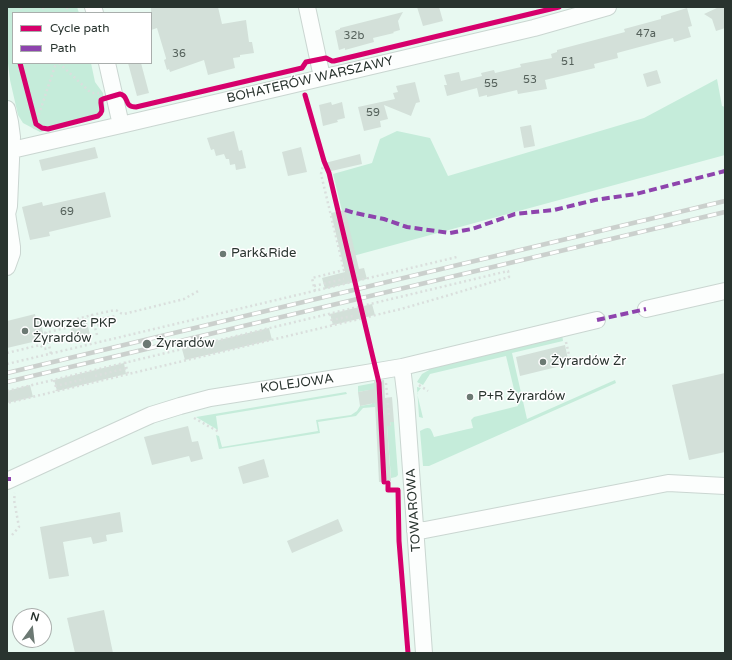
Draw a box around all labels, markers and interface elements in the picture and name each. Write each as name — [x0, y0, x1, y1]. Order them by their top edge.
legend — [12, 12, 152, 64]
text: Cycle path — [50, 21, 109, 35]
house number: 47a — [636, 27, 656, 41]
house number: 32b — [344, 29, 364, 43]
text: Path — [50, 41, 76, 55]
house number: 36 — [172, 47, 186, 61]
street label: BOHATERÓW WARSZAWY — [225, 53, 395, 107]
house number: 51 — [561, 55, 575, 69]
house number: 53 — [523, 73, 537, 87]
house number: 55 — [484, 77, 498, 91]
house number: 59 — [366, 106, 380, 120]
house number: 69 — [60, 205, 74, 219]
place label: Park&Ride — [231, 246, 296, 262]
marker: Park&Ride — [218, 249, 228, 259]
place label: Dworzec PKP Żyrardów — [33, 316, 116, 347]
marker: Dworzec PKP Żyrardów — [20, 326, 30, 336]
place label: Żyrardów — [156, 336, 215, 352]
marker: Żyrardów — [141, 338, 153, 350]
place label: Żyrardów Żr — [551, 354, 626, 370]
marker: Żyrardów Żr — [538, 357, 548, 367]
street label: KOLEJOWA — [259, 371, 335, 397]
place label: P+R Żyrardów — [478, 389, 565, 405]
marker: P+R Żyrardów — [465, 392, 475, 402]
street label: TOWAROWA — [403, 468, 425, 552]
north arrow — [12, 608, 52, 648]
text: N — [29, 609, 41, 624]

